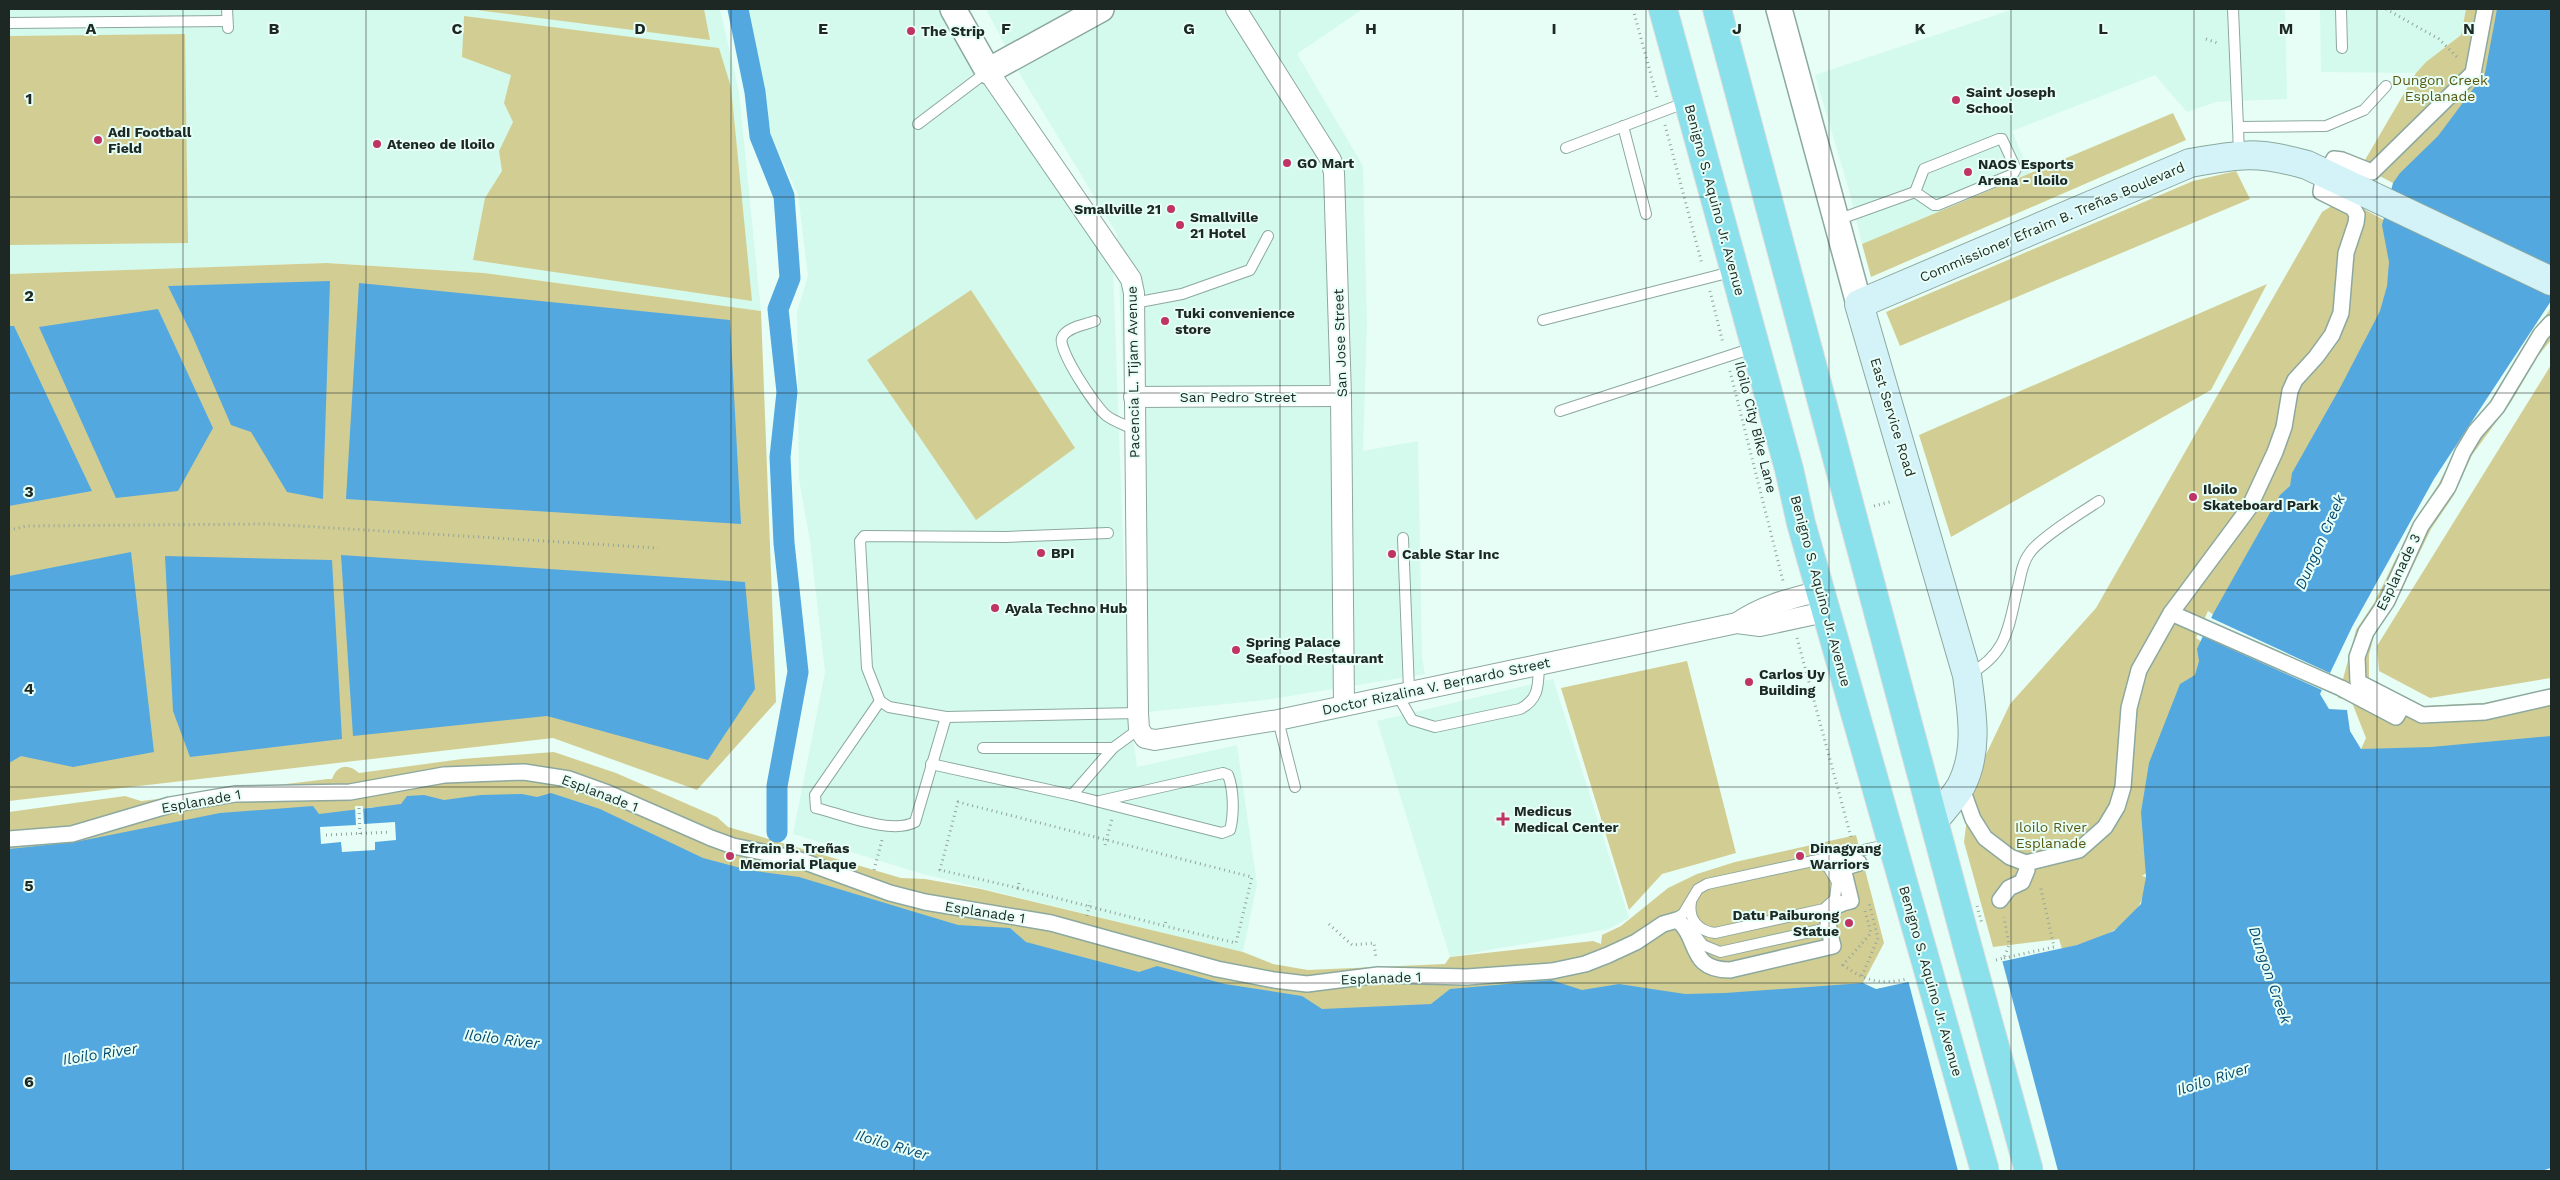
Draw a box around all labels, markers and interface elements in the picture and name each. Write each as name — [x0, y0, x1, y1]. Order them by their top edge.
text: A — [86, 19, 97, 38]
text: B — [269, 19, 280, 38]
text: C — [452, 19, 463, 38]
text: D — [634, 19, 646, 38]
text: E — [818, 19, 828, 38]
text: F — [1001, 19, 1011, 38]
text: G — [1183, 19, 1195, 38]
text: H — [1365, 19, 1377, 38]
text: I — [1551, 19, 1557, 38]
text: J — [1732, 19, 1742, 38]
text: K — [1914, 19, 1926, 38]
text: L — [2098, 19, 2108, 38]
text: M — [2279, 19, 2293, 38]
text: N — [2463, 19, 2475, 38]
place label: The Strip — [921, 23, 985, 39]
marker: The Strip — [905, 25, 917, 37]
park label: Dungon Creek Esplanade — [2392, 72, 2488, 104]
place label: Saint Joseph School — [1966, 84, 2056, 116]
text: 1 — [26, 89, 32, 108]
marker: Saint Joseph School — [1950, 94, 1962, 106]
street label: Benigno S. Aquino Jr. Avenue — [1682, 103, 1748, 297]
place label: AdI Football Field — [108, 124, 192, 156]
marker: AdI Football Field — [92, 134, 104, 146]
place label: Ateneo de Iloilo — [387, 136, 495, 152]
marker: Ateneo de Iloilo — [371, 138, 383, 150]
place label: GO Mart — [1297, 155, 1354, 171]
place label: NAOS Esports Arena - Iloilo — [1978, 156, 2074, 188]
marker: GO Mart — [1281, 157, 1293, 169]
street label: Commissioner Efraim B. Treñas Boulevard — [1917, 159, 2187, 285]
marker: NAOS Esports Arena - Iloilo — [1962, 166, 1974, 178]
place label: Smallville 21 — [1074, 201, 1161, 217]
marker: Smallville 21 — [1165, 203, 1177, 215]
place label: Smallville 21 Hotel — [1190, 209, 1258, 241]
marker: Smallville 21 Hotel — [1174, 219, 1186, 231]
text: 2 — [24, 286, 34, 305]
street label: Pacencia L. Tijam Avenue — [1123, 286, 1143, 458]
street label: San Jose Street — [1330, 288, 1350, 397]
place label: Tuki convenience store — [1175, 305, 1295, 337]
marker: Tuki convenience store — [1159, 315, 1171, 327]
street label: East Service Road — [1867, 356, 1919, 478]
street label: Iloilo City Bike Lane — [1732, 359, 1780, 495]
street label: San Pedro Street — [1180, 389, 1296, 405]
place label: Iloilo Skateboard Park — [2203, 481, 2319, 513]
text: 3 — [24, 482, 34, 501]
marker: Iloilo Skateboard Park — [2187, 491, 2199, 503]
water label: Dungon Creek — [2291, 491, 2349, 592]
street label: Benigno S. Aquino Jr. Avenue — [1788, 494, 1854, 688]
street label: Esplanade 3 — [2372, 531, 2424, 613]
place label: BPI — [1051, 545, 1074, 561]
place label: Cable Star Inc — [1402, 546, 1499, 562]
marker: BPI — [1035, 547, 1047, 559]
marker: Cable Star Inc — [1386, 548, 1398, 560]
place label: Ayala Techno Hub — [1005, 600, 1128, 616]
marker: Ayala Techno Hub — [989, 602, 1001, 614]
place label: Spring Palace Seafood Restaurant — [1246, 634, 1383, 666]
marker: Spring Palace Seafood Restaurant — [1230, 644, 1242, 656]
street label: Doctor Rizalina V. Bernardo Street — [1321, 654, 1552, 718]
place label: Carlos Uy Building — [1759, 666, 1825, 698]
marker: Carlos Uy Building — [1743, 676, 1755, 688]
text: 4 — [24, 679, 34, 698]
street label: Esplanade 1 — [559, 771, 641, 815]
street label: Esplanade 1 — [160, 786, 242, 816]
place label: Medicus Medical Center — [1514, 803, 1619, 835]
marker: Medicus Medical Center — [1496, 812, 1510, 826]
park label: Iloilo River Esplanade — [2015, 819, 2087, 851]
place label: Efrain B. Treñas Memorial Plaque — [740, 840, 857, 872]
place label: Dinagyang Warriors — [1810, 840, 1881, 872]
marker: Efrain B. Treñas Memorial Plaque — [724, 850, 736, 862]
marker: Dinagyang Warriors — [1794, 850, 1806, 862]
text: 5 — [24, 876, 34, 895]
street label: Benigno S. Aquino Jr. Avenue — [1896, 884, 1966, 1078]
street label: Esplanade 1 — [944, 898, 1026, 926]
place label: Datu Paiburong Statue — [1733, 907, 1839, 939]
marker: Datu Paiburong Statue — [1843, 917, 1855, 929]
water label: Dungon Creek — [2245, 924, 2295, 1027]
street label: Esplanade 1 — [1340, 969, 1422, 987]
water label: Iloilo River — [464, 1025, 542, 1053]
water label: Iloilo River — [61, 1039, 140, 1069]
water label: Iloilo River — [2174, 1058, 2253, 1099]
text: 6 — [24, 1072, 34, 1091]
water label: Iloilo River — [853, 1126, 932, 1164]

